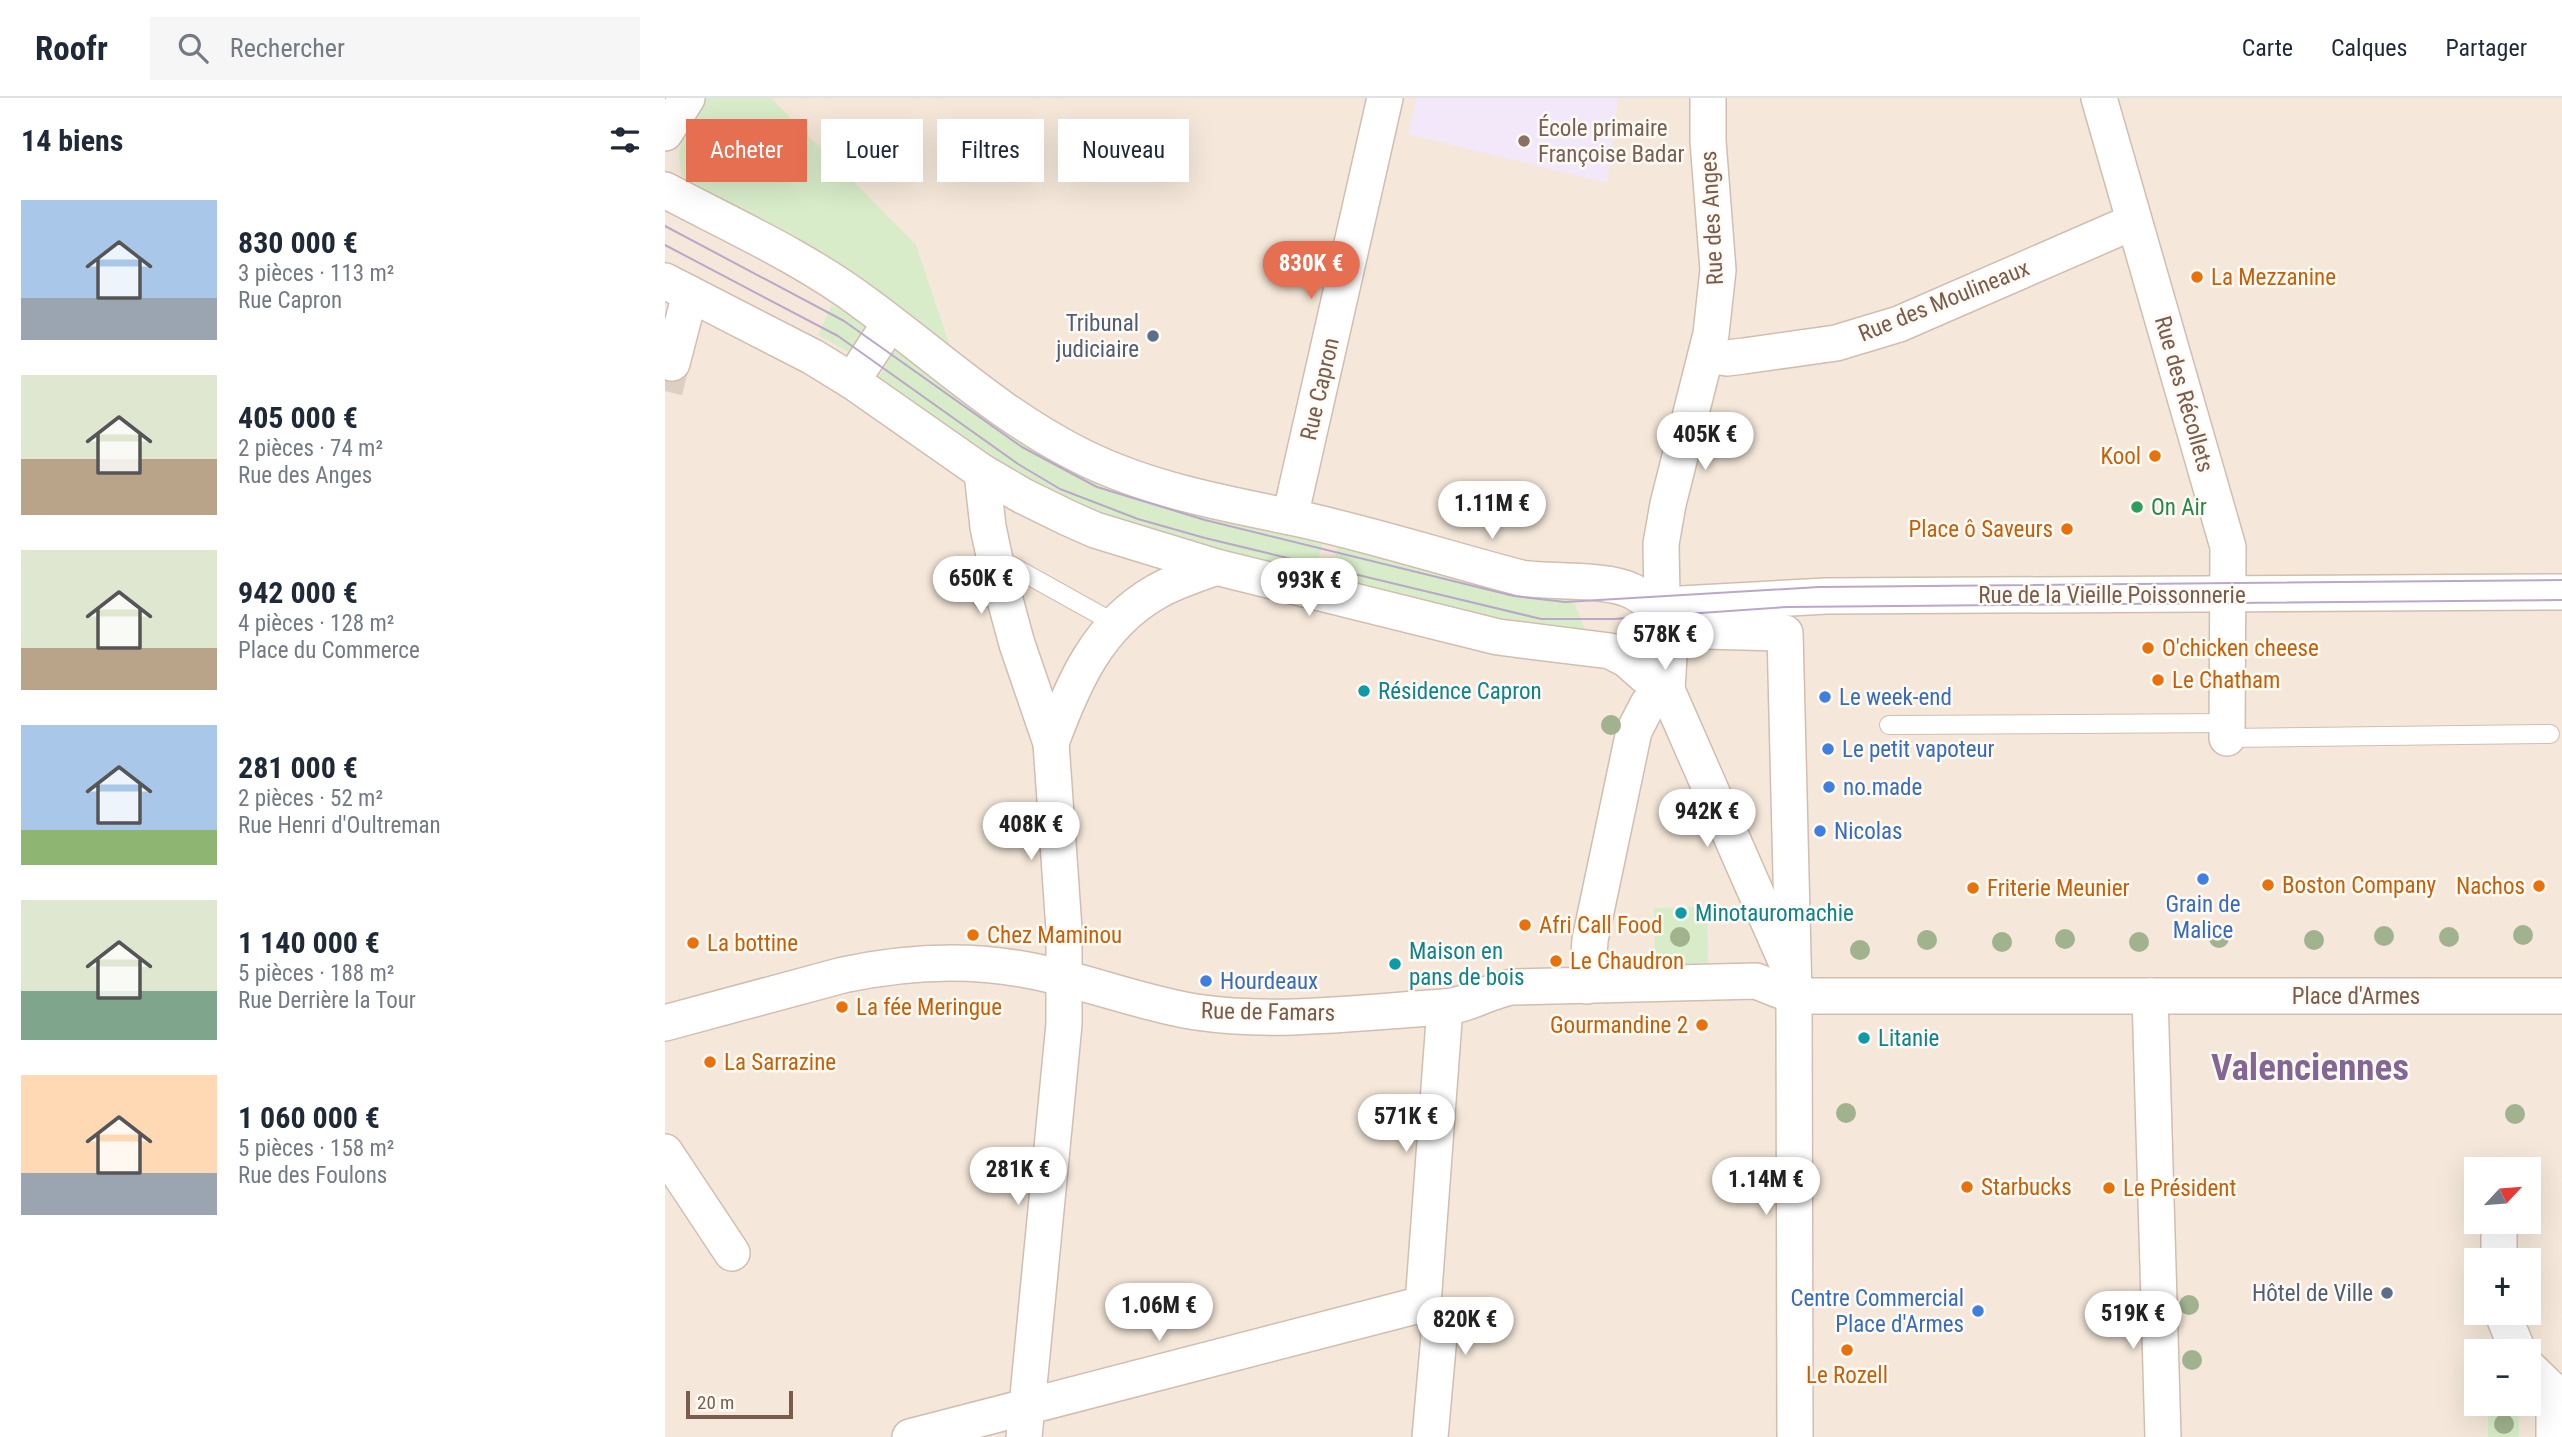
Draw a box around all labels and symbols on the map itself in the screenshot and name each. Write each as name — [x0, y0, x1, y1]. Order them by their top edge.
place label: École primaire Françoise Badar — [1538, 114, 1685, 168]
marker: École primaire Françoise Badar — [1516, 133, 1532, 149]
street label: Rue des Anges — [1695, 150, 1729, 286]
pin: 830K € — [1254, 242, 1368, 301]
street label: Rue des Moulineaux — [1855, 254, 2033, 348]
place label: La Mezzanine — [2211, 264, 2336, 291]
marker: La Mezzanine — [2189, 269, 2205, 285]
place label: Tribunal judiciaire — [1055, 310, 1139, 363]
street label: Rue des Récollets — [2149, 313, 2219, 475]
marker: Tribunal judiciaire — [1145, 328, 1161, 344]
street label: Rue Capron — [1295, 335, 1345, 443]
pin: 405K € — [1648, 412, 1762, 472]
place label: Kool — [2100, 443, 2141, 470]
marker: Kool — [2147, 448, 2163, 464]
pin: 1.11M € — [1427, 482, 1557, 541]
place label: On Air — [2151, 494, 2207, 521]
marker: On Air — [2129, 499, 2145, 515]
place label: Place ô Saveurs — [1909, 516, 2053, 543]
marker: Place ô Saveurs — [2059, 521, 2075, 537]
pin: 650K € — [924, 556, 1038, 616]
pin: 993K € — [1252, 559, 1366, 618]
street label: Rue de la Vieille Poissonnerie — [1978, 582, 2246, 609]
pin: 578K € — [1608, 612, 1722, 672]
place label: O'chicken cheese — [2162, 635, 2319, 662]
marker: O'chicken cheese — [2140, 640, 2156, 656]
place label: Le Chatham — [2172, 667, 2280, 694]
marker: Le Chatham — [2150, 672, 2166, 688]
place label: Résidence Capron — [1378, 678, 1542, 705]
marker: Résidence Capron — [1356, 683, 1372, 699]
place label: Le week-end — [1839, 684, 1952, 711]
marker: Le week-end — [1817, 689, 1833, 705]
place label: Le petit vapoteur — [1842, 736, 1995, 763]
marker: Le petit vapoteur — [1820, 741, 1836, 757]
place label: no.made — [1843, 774, 1922, 801]
marker: no.made — [1821, 779, 1837, 795]
pin: 942K € — [1650, 790, 1764, 849]
pin: 408K € — [974, 802, 1088, 862]
place label: Nicolas — [1834, 818, 1902, 845]
marker: Nicolas — [1812, 823, 1828, 839]
marker: Grain de Malice — [2195, 871, 2211, 887]
place label: Boston Company — [2282, 872, 2437, 899]
place label: Nachos — [2456, 873, 2525, 900]
place label: Friterie Meunier — [1987, 875, 2129, 902]
marker: Boston Company — [2260, 877, 2276, 893]
marker: Nachos — [2531, 878, 2547, 894]
marker: Friterie Meunier — [1965, 880, 1981, 896]
place label: Grain de Malice — [2165, 891, 2241, 944]
place label: Minotauromachie — [1695, 900, 1854, 927]
marker: Minotauromachie — [1673, 905, 1689, 921]
place label: Afri Call Food — [1539, 912, 1662, 939]
marker: Afri Call Food — [1517, 917, 1533, 933]
place label: Chez Maminou — [987, 922, 1122, 949]
marker: Chez Maminou — [965, 927, 981, 943]
place label: La bottine — [707, 930, 798, 957]
marker: La bottine — [685, 935, 701, 951]
place label: Maison en pans de bois — [1409, 938, 1524, 991]
place label: Le Chaudron — [1570, 948, 1684, 975]
marker: Le Chaudron — [1548, 953, 1564, 969]
marker: Maison en pans de bois — [1387, 956, 1403, 972]
place label: Hourdeaux — [1220, 968, 1318, 995]
marker: Hourdeaux — [1198, 973, 1214, 989]
street label: Place d'Armes — [2292, 983, 2420, 1010]
place label: La fée Meringue — [856, 994, 1002, 1021]
street label: Rue de Famars — [1201, 997, 1335, 1027]
marker: La fée Meringue — [834, 999, 850, 1015]
place label: Gourmandine 2 — [1550, 1012, 1688, 1039]
marker: Gourmandine 2 — [1694, 1017, 1710, 1033]
place label: Litanie — [1878, 1025, 1939, 1052]
marker: Litanie — [1856, 1030, 1872, 1046]
district label: Valenciennes — [2211, 1046, 2409, 1089]
place label: La Sarrazine — [724, 1049, 836, 1076]
marker: La Sarrazine — [702, 1054, 718, 1070]
pin: 571K € — [1349, 1094, 1463, 1154]
pin: 281K € — [961, 1148, 1075, 1207]
north arrow — [2464, 1157, 2541, 1234]
pin: 1.14M € — [1701, 1158, 1831, 1217]
place label: Starbucks — [1981, 1174, 2072, 1201]
place label: Le Président — [2123, 1175, 2236, 1202]
marker: Starbucks — [1959, 1179, 1975, 1195]
marker: Le Président — [2101, 1180, 2117, 1196]
place label: Hôtel de Ville — [2252, 1280, 2373, 1307]
pin: 1.06M € — [1094, 1284, 1224, 1343]
place label: Centre Commercial Place d'Armes — [1790, 1285, 1964, 1338]
marker: Hôtel de Ville — [2379, 1285, 2395, 1301]
pin: 519K € — [2076, 1292, 2190, 1351]
pin: 820K € — [1408, 1298, 1522, 1357]
marker: Centre Commercial Place d'Armes — [1970, 1303, 1986, 1319]
marker: Le Rozell — [1839, 1342, 1855, 1358]
place label: Le Rozell — [1806, 1362, 1888, 1389]
scale bar — [686, 1388, 793, 1420]

